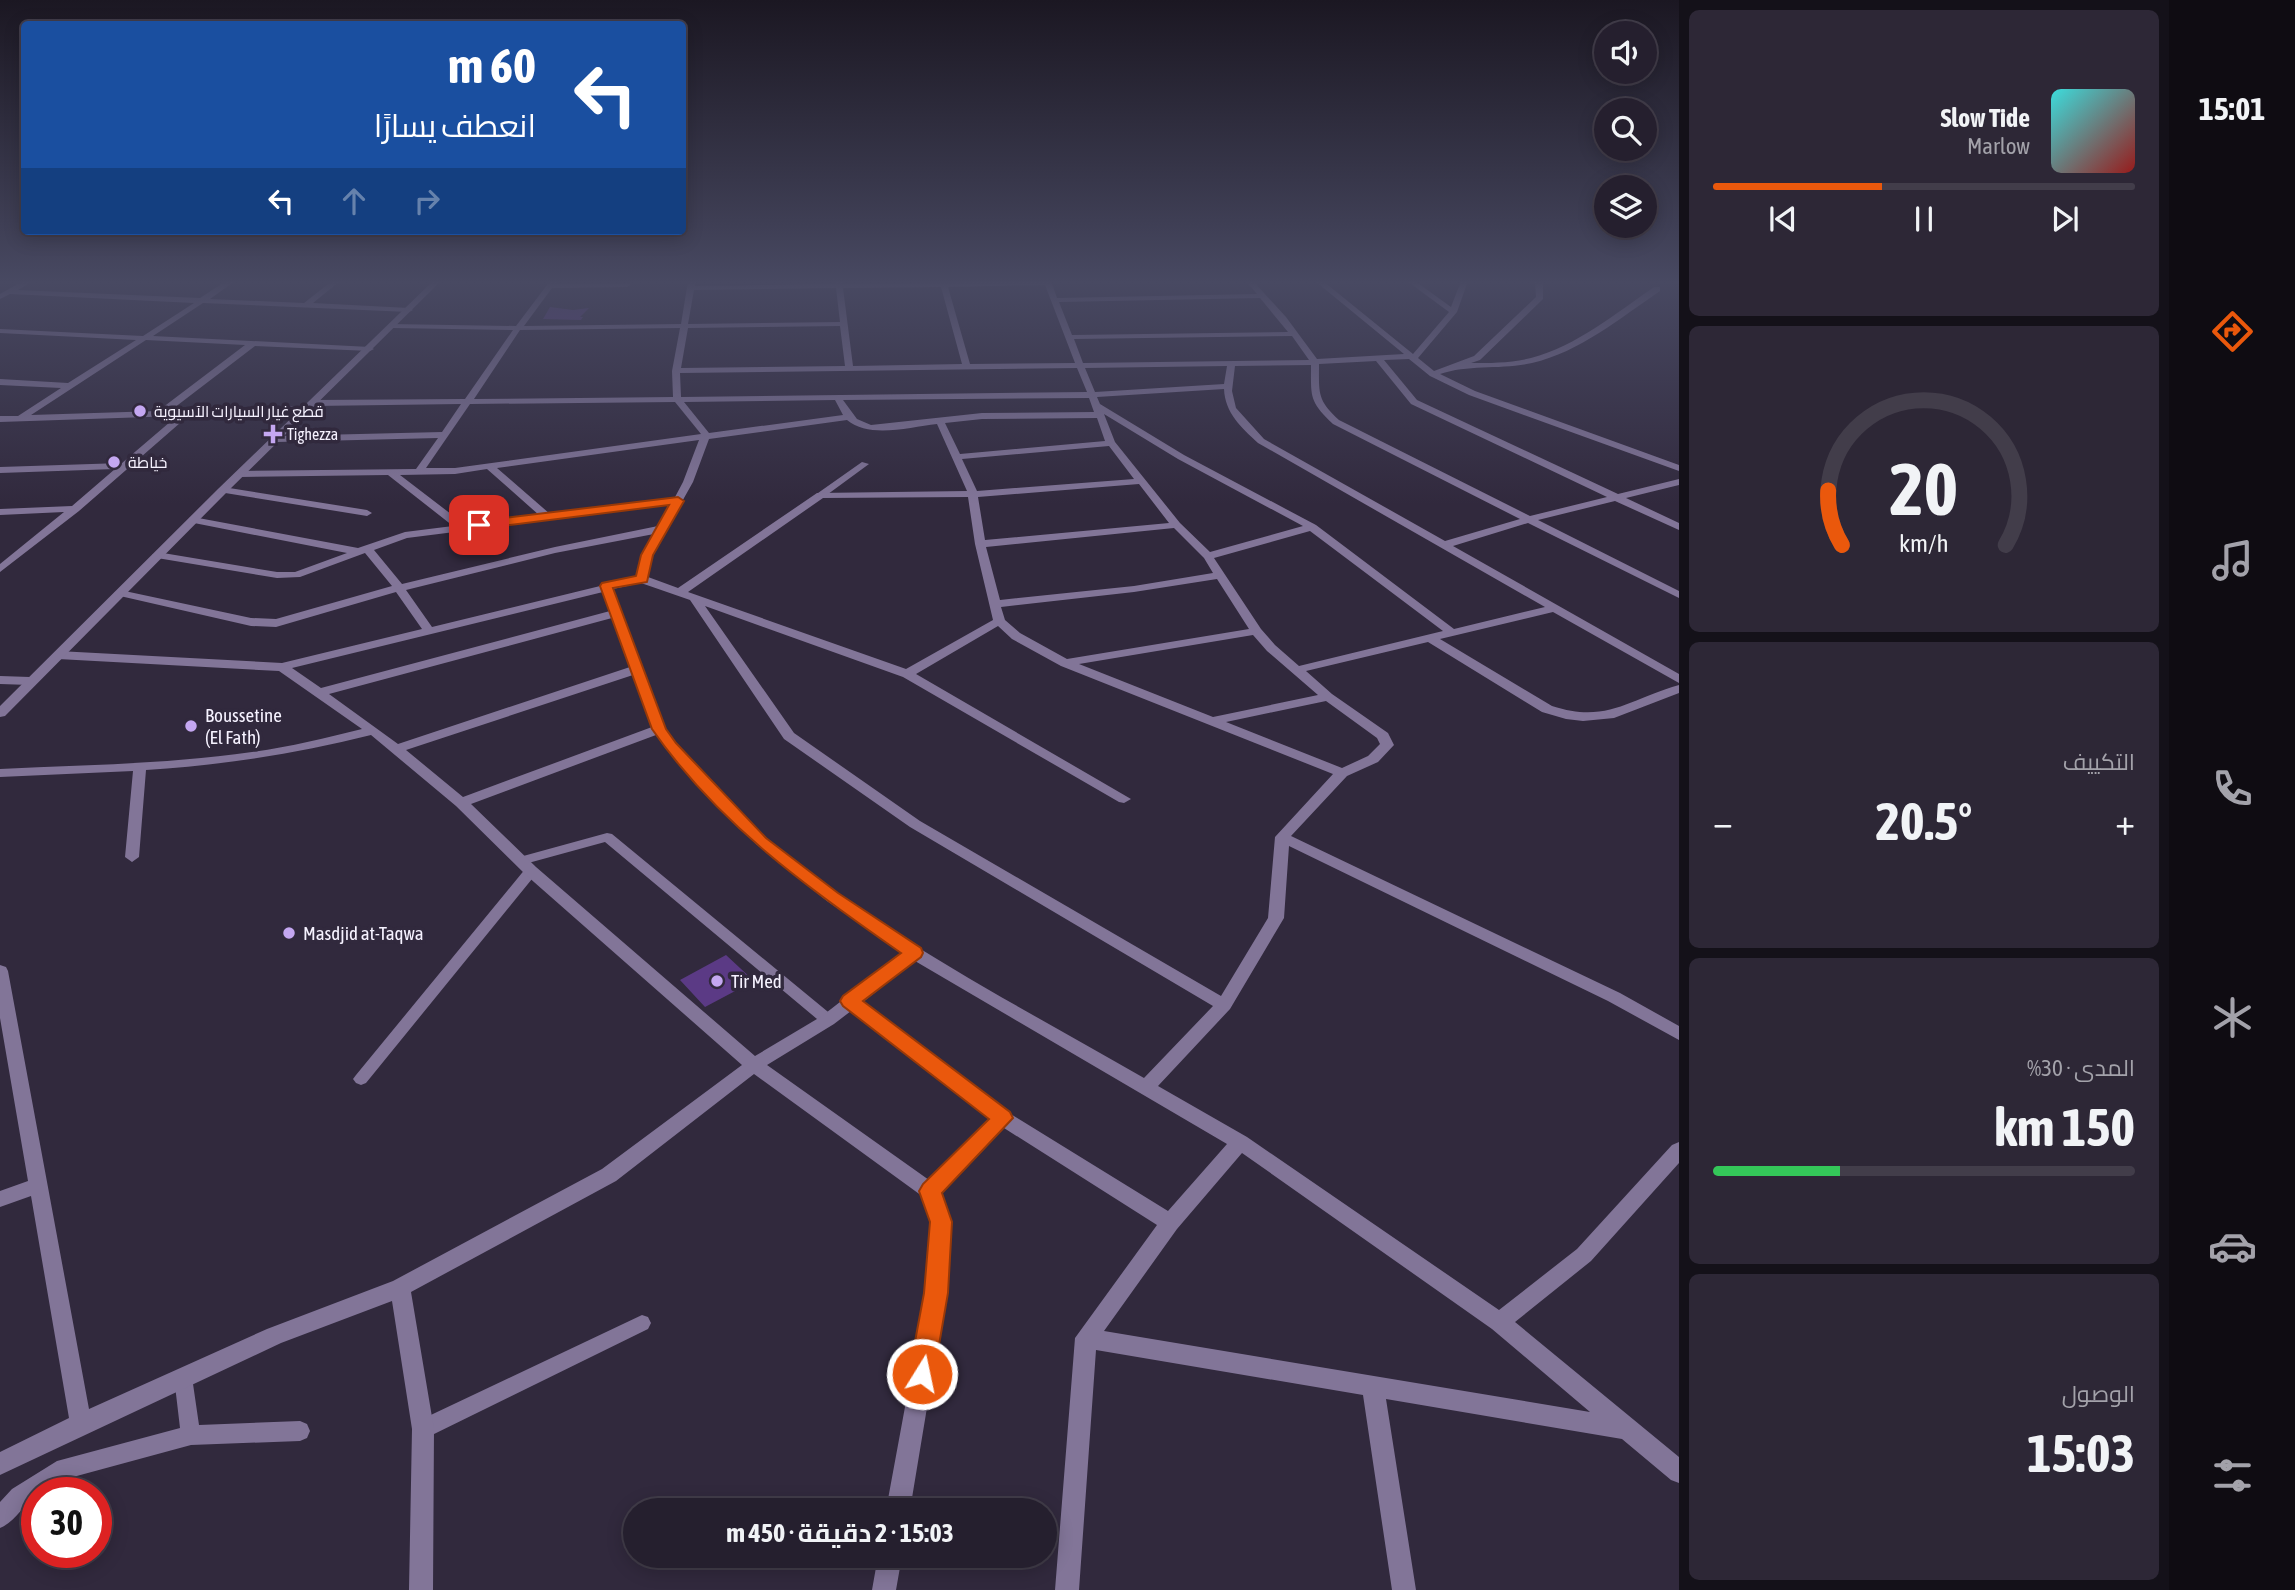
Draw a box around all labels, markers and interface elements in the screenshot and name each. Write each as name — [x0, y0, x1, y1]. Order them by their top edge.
map controls — [1594, 21, 1657, 238]
button: sound — [1594, 21, 1657, 84]
text: 60 m — [448, 37, 536, 93]
icon: left — [560, 49, 651, 140]
text: 15:01 — [2199, 90, 2265, 127]
button: search — [1594, 98, 1657, 161]
text: Slow Tide — [1940, 103, 2030, 133]
text: انعطف يسارًا — [374, 107, 536, 144]
text: Marlow — [1967, 133, 2030, 159]
button: layers — [1594, 175, 1657, 238]
icon: left — [262, 182, 300, 220]
icon: ahead — [335, 182, 373, 220]
icon: right — [408, 182, 446, 220]
icon: previous — [1764, 200, 1802, 238]
icon: pause — [1905, 200, 1943, 238]
icon: next — [2046, 200, 2084, 238]
icon: directions — [2208, 307, 2257, 356]
place label: قطع غيار السيارات الآسيوية — [154, 402, 324, 423]
marker: قطع غيار السيارات الآسيوية — [132, 403, 148, 419]
place label: Tighezza — [287, 425, 338, 444]
marker: Tighezza — [265, 426, 281, 442]
text: 20 — [1890, 447, 1958, 530]
place label: خياطة — [128, 453, 167, 472]
marker: خياطة — [106, 454, 122, 470]
pin — [449, 495, 509, 555]
icon: arrive — [460, 506, 498, 544]
text: km/h — [1899, 529, 1949, 557]
icon: music — [2208, 536, 2257, 585]
place label: Boussetine (El Fath) — [205, 704, 282, 748]
marker: Boussetine (El Fath) — [183, 718, 199, 734]
text: التكييف — [2063, 749, 2135, 775]
icon: phone — [2208, 764, 2257, 813]
text: 20.5° — [1876, 791, 1972, 851]
text: − — [1713, 800, 1733, 843]
text: + — [2115, 800, 2135, 843]
place label: Masdjid at-Taqwa — [303, 922, 424, 944]
marker: Masdjid at-Taqwa — [281, 925, 297, 941]
place label: Tir Med — [731, 970, 782, 992]
marker: Tir Med — [709, 973, 725, 989]
icon: climate — [2208, 993, 2257, 1042]
text: المدى · 30% — [2027, 1055, 2135, 1081]
text: 150 km — [1994, 1097, 2135, 1157]
icon: car — [2208, 1222, 2257, 1271]
position arrow — [885, 1337, 959, 1411]
text: الوصول — [2062, 1381, 2135, 1407]
text: 15:03 — [2027, 1423, 2135, 1483]
icon: filters — [2208, 1451, 2257, 1500]
speed limit sign: 30 — [21, 1477, 112, 1568]
text: 15:03 · 2 دقيقة · 450 m — [726, 1518, 954, 1548]

